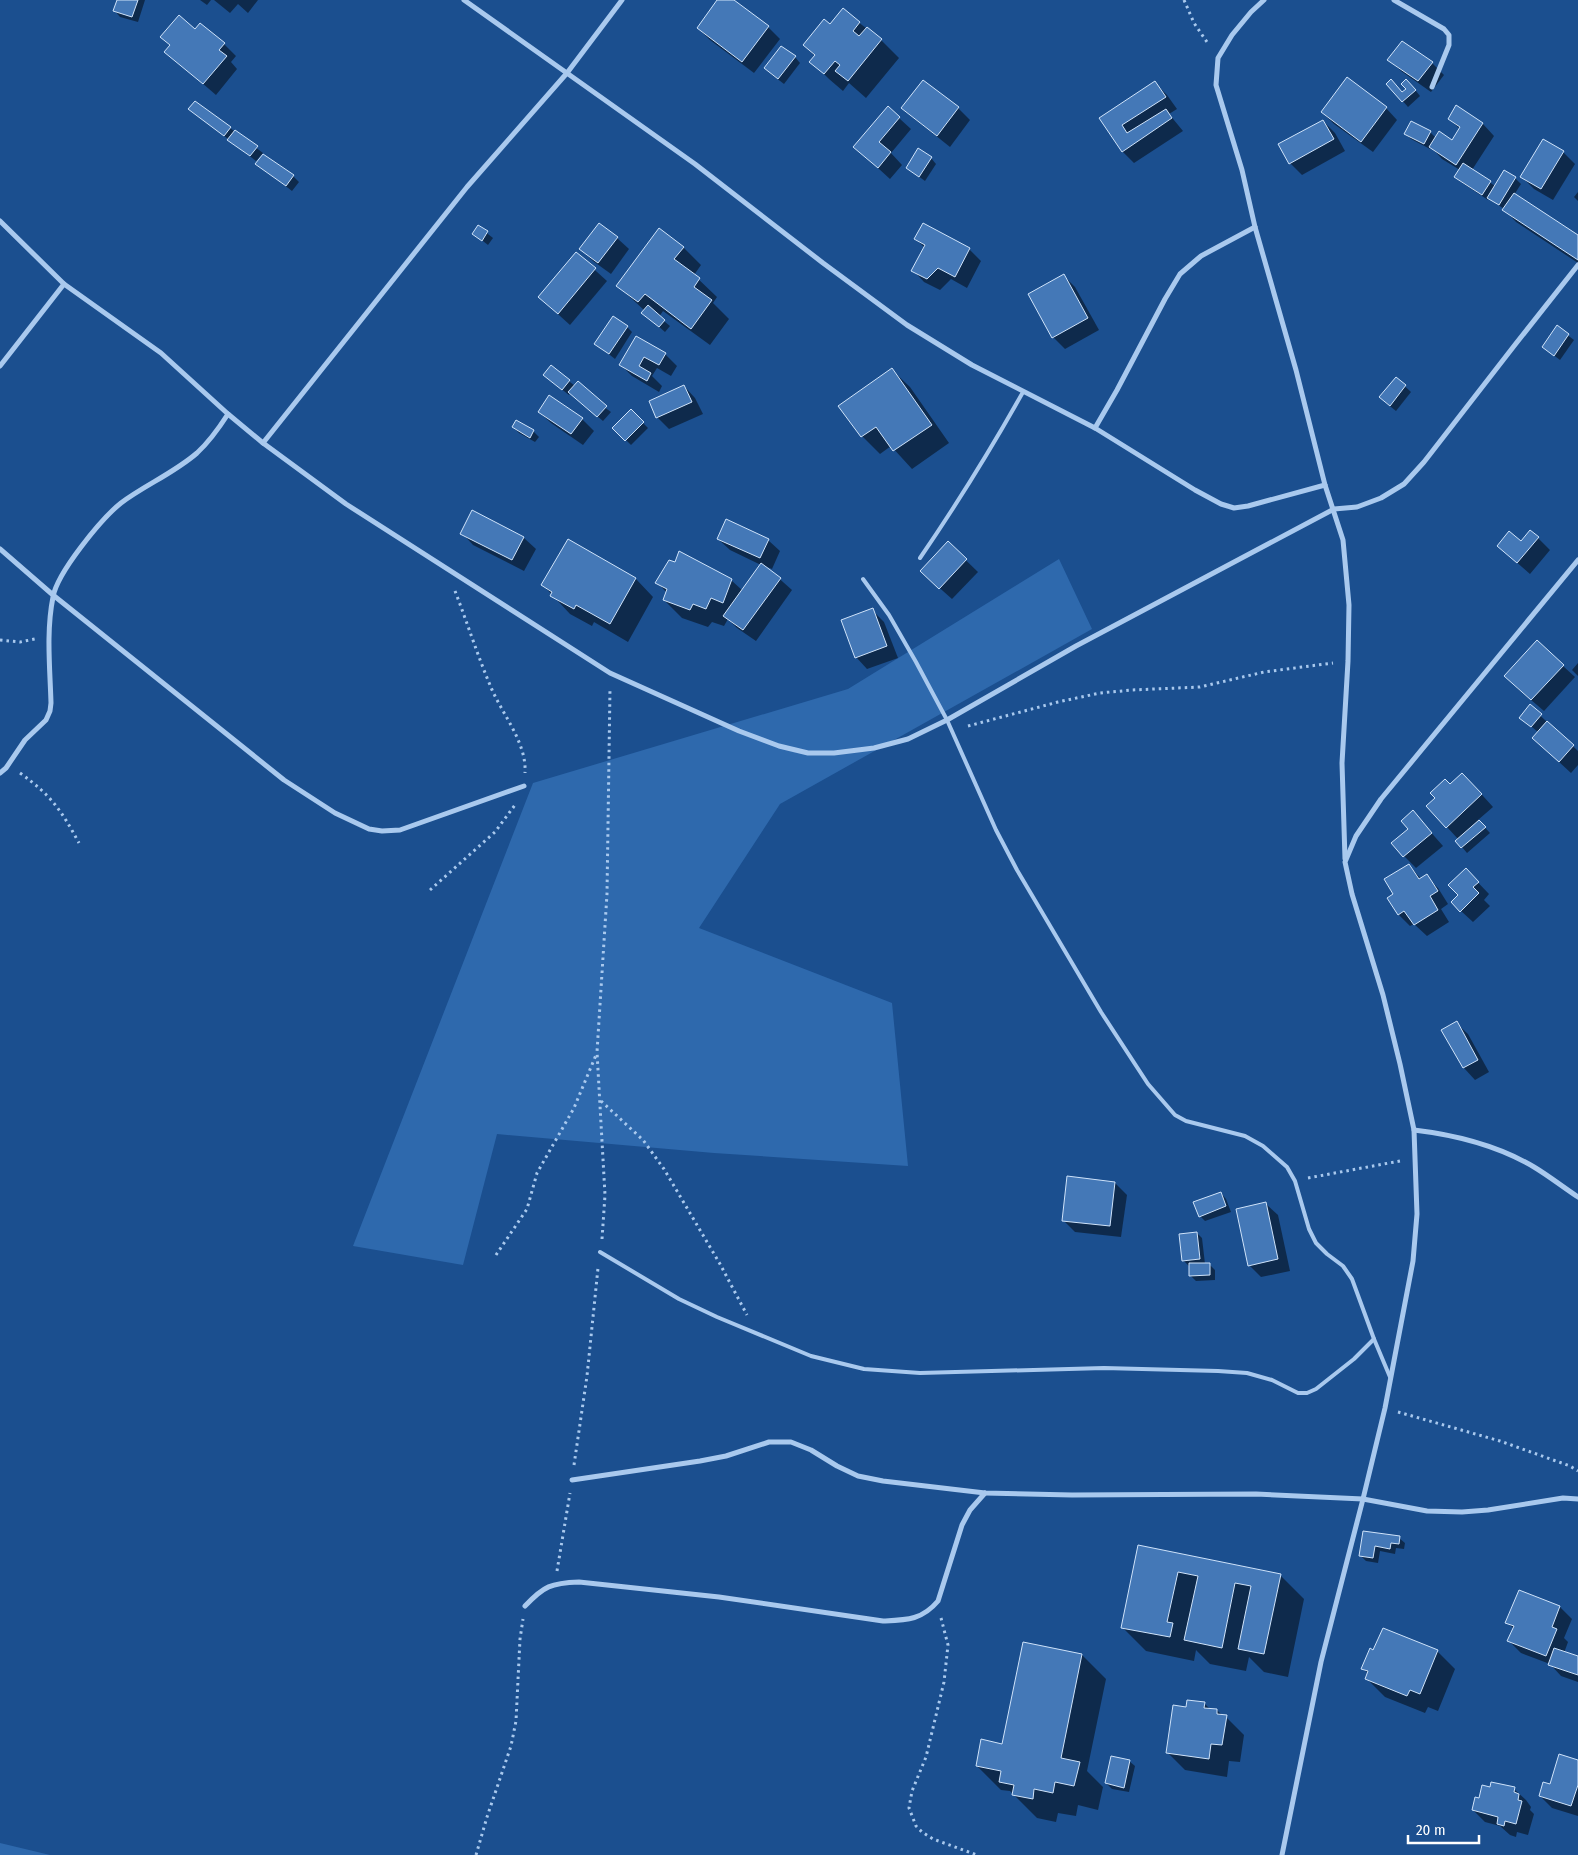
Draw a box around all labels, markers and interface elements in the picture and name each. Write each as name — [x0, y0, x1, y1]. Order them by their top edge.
scale bar — [1408, 1812, 1479, 1844]
text: 20 m — [1416, 1821, 1446, 1839]

